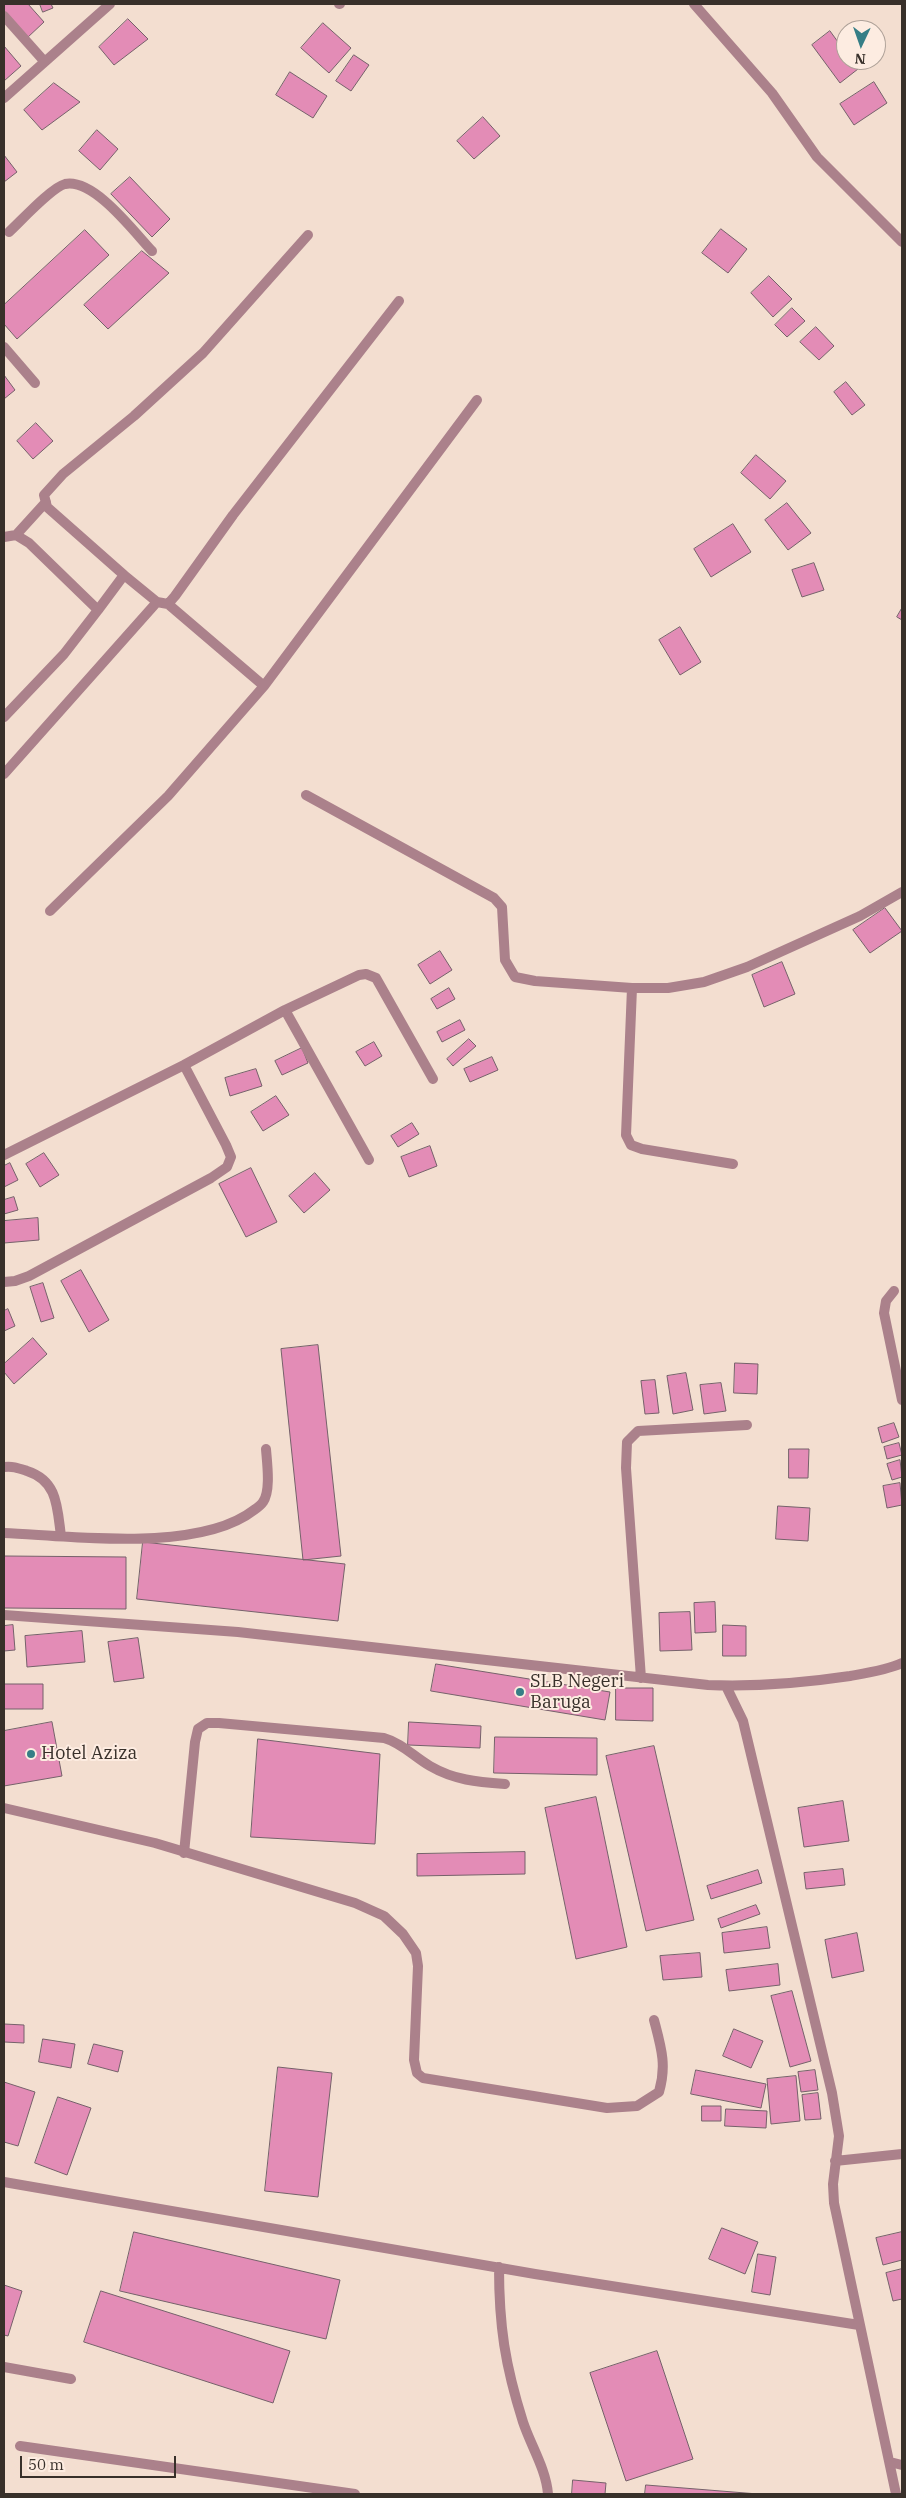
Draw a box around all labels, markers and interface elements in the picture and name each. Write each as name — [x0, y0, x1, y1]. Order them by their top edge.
north arrow — [836, 20, 886, 70]
text: N — [854, 50, 866, 68]
place label: SLB Negeri Baruga — [530, 1671, 624, 1714]
marker: SLB Negeri Baruga — [514, 1686, 526, 1698]
place label: Hotel Aziza — [41, 1743, 137, 1765]
marker: Hotel Aziza — [25, 1748, 37, 1760]
scale bar — [22, 2446, 179, 2478]
text: 50 m — [28, 2455, 64, 2474]

